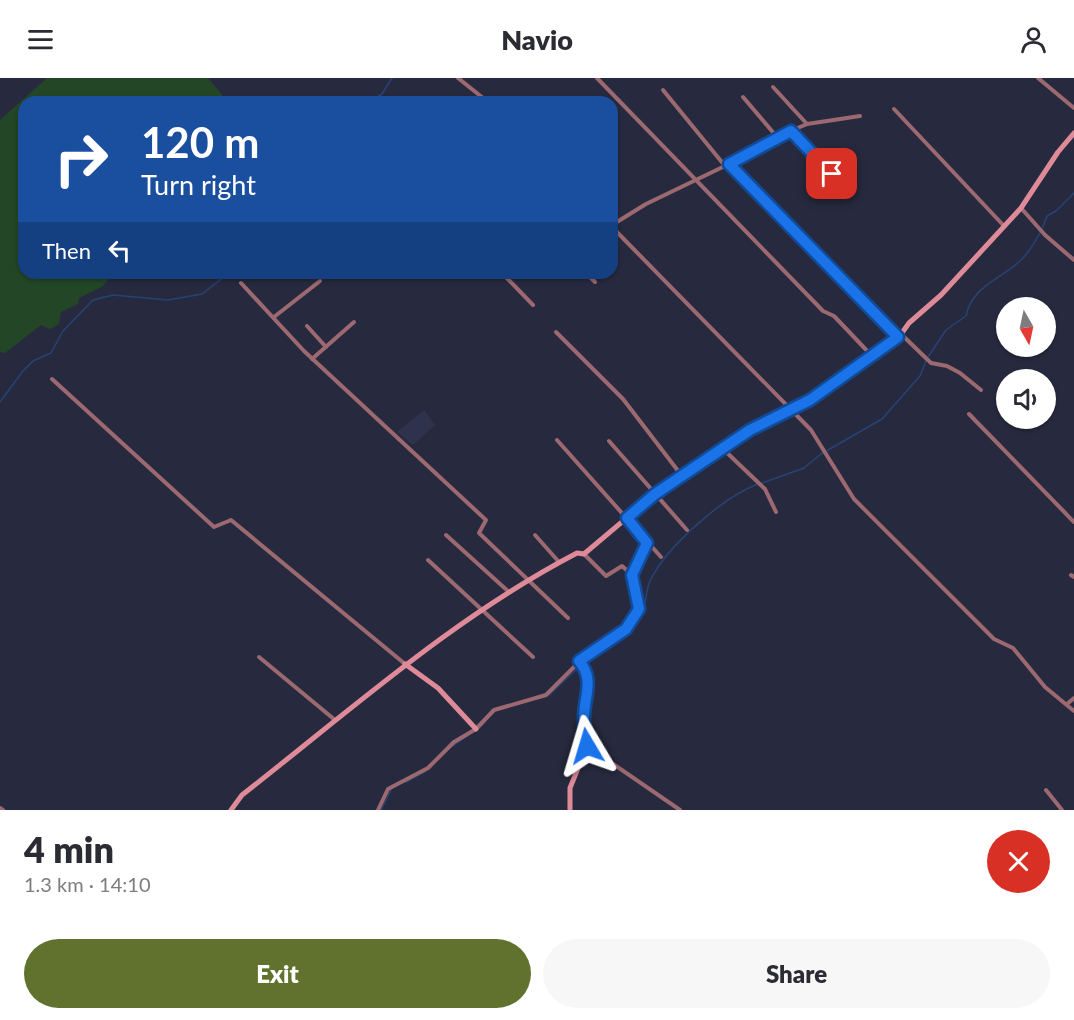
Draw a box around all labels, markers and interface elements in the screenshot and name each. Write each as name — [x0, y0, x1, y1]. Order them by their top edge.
icon: menu — [24, 23, 57, 56]
text: Navio — [501, 23, 573, 56]
icon: person — [1017, 23, 1050, 56]
text: 120 m — [141, 117, 259, 167]
icon: right — [42, 120, 120, 198]
pin — [806, 148, 857, 199]
icon: arrive — [815, 157, 848, 190]
text: Turn right — [141, 168, 256, 201]
icon: left — [103, 234, 136, 267]
text: Then — [42, 237, 91, 264]
north arrow — [996, 297, 1056, 357]
map controls — [996, 297, 1056, 429]
button: sound — [996, 369, 1056, 429]
position arrow — [555, 714, 619, 778]
text: 4 min — [24, 827, 114, 871]
button: close — [987, 830, 1050, 893]
text: 1.3 km · 14:10 — [24, 872, 151, 896]
button: Exit — [24, 939, 531, 1008]
button: Share — [543, 939, 1050, 1008]

